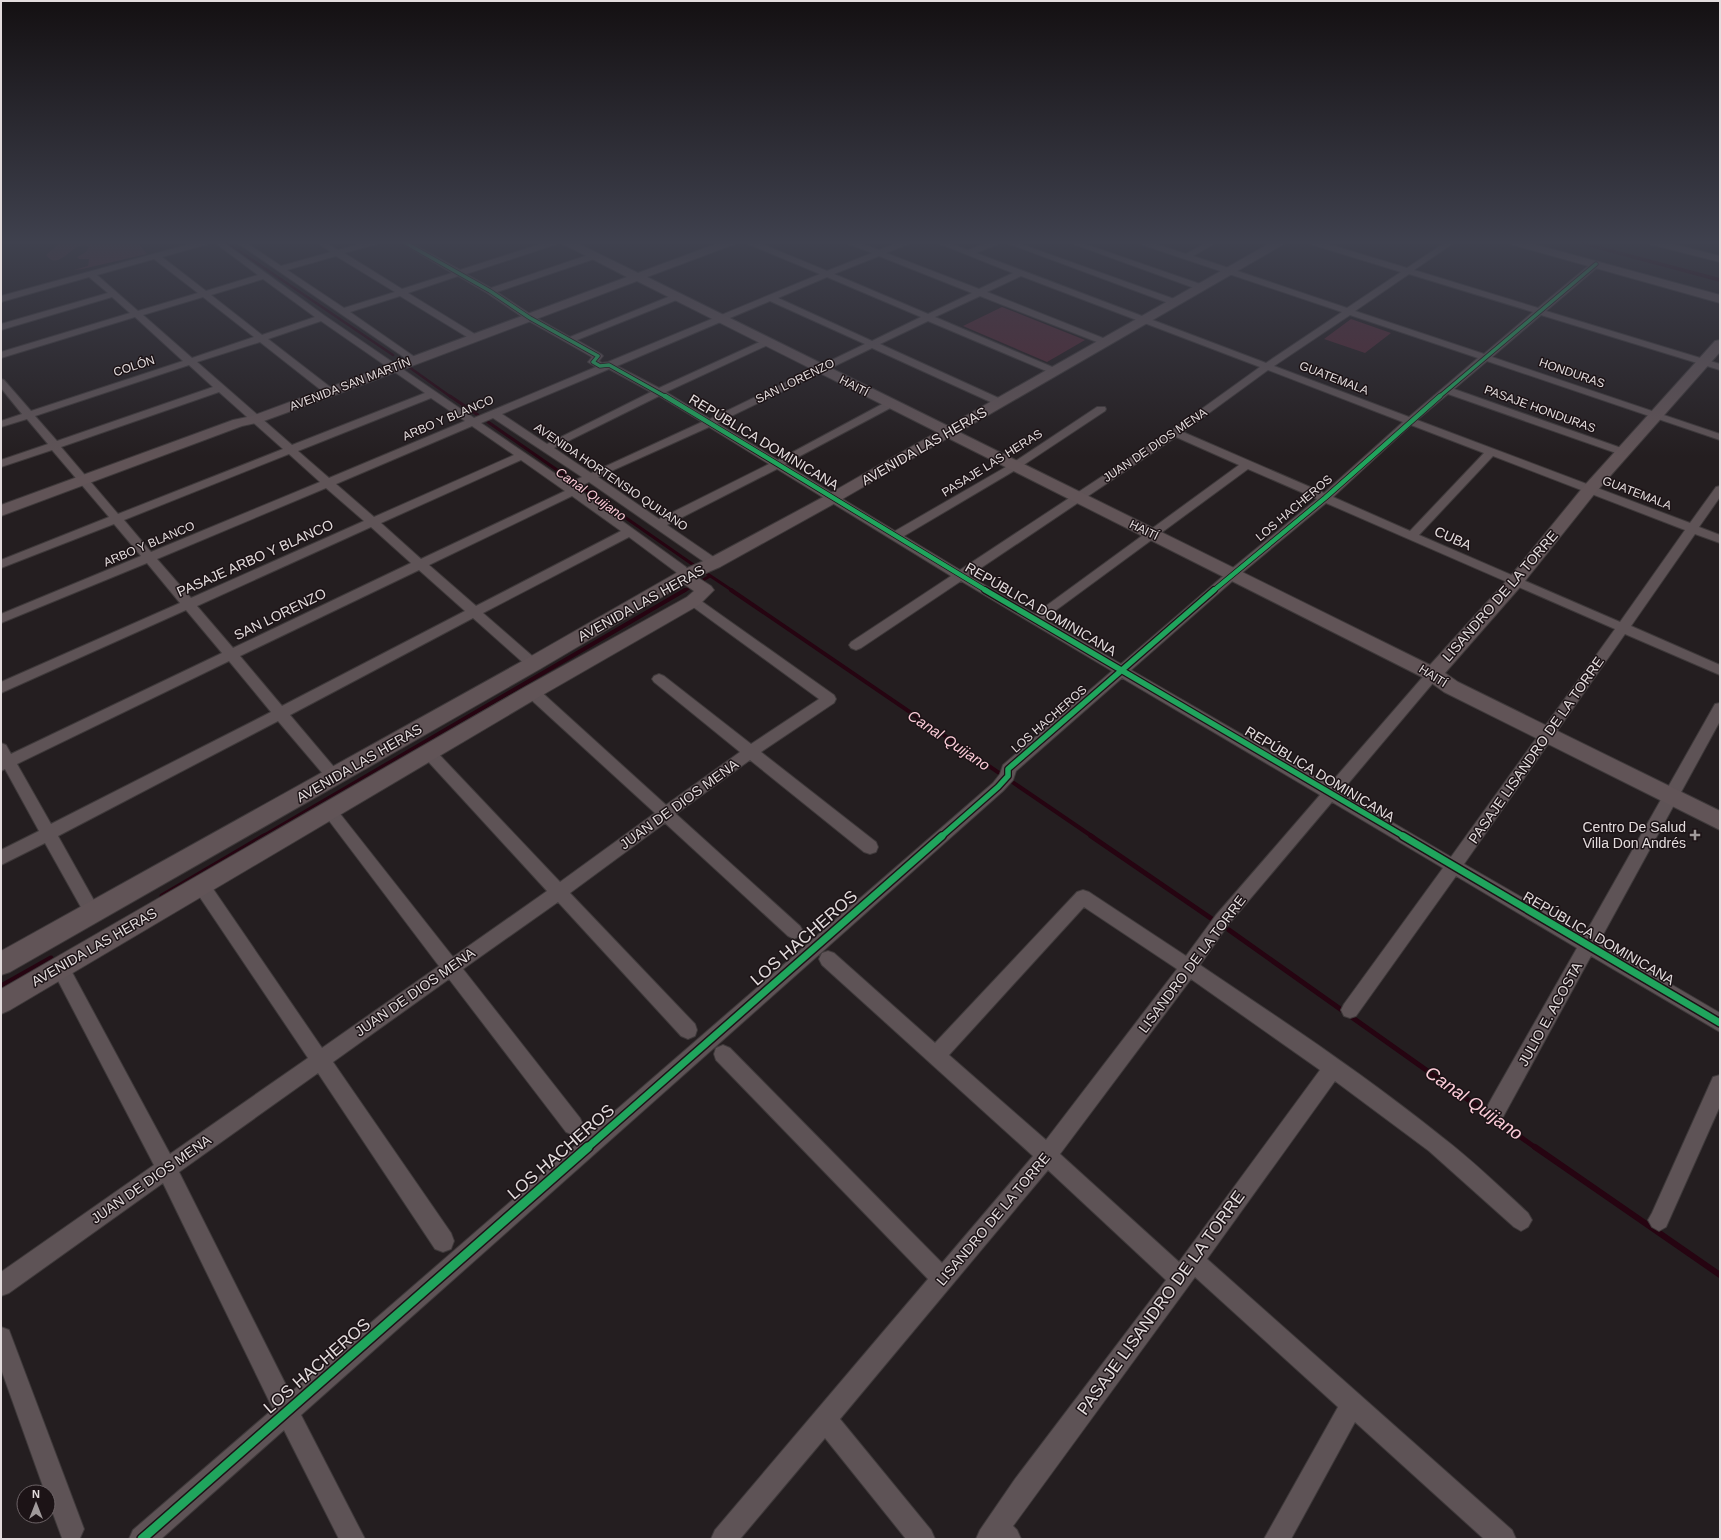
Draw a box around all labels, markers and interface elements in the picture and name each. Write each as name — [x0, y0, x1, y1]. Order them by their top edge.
street label: COLÓN — [111, 352, 156, 379]
street label: AVENIDA SAN MARTÍN — [287, 354, 412, 414]
street label: HONDURAS — [1537, 355, 1607, 391]
street label: SAN LORENZO — [753, 356, 837, 406]
street label: GUATEMALA — [1297, 358, 1371, 398]
street label: HAITÍ — [837, 372, 872, 400]
street label: PASAJE HONDURAS — [1483, 382, 1597, 436]
street label: REPÚBLICA DOMINICANA — [686, 391, 842, 493]
street label: ARBO Y BLANCO — [400, 392, 496, 444]
street label: AVENIDA LAS HERAS — [858, 404, 990, 488]
street label: JUAN DE DIOS MENA — [1101, 405, 1209, 485]
street label: AVENIDA HORTENSIO QUIJANO — [532, 420, 690, 534]
street label: PASAJE LAS HERAS — [939, 426, 1045, 500]
water label: Canal Quijano — [553, 464, 629, 524]
street label: LOS HACHEROS — [1253, 472, 1335, 544]
street label: GUATEMALA — [1600, 473, 1674, 513]
street label: PASAJE ARBO Y BLANCO — [174, 516, 336, 600]
street label: HAITÍ — [1127, 516, 1162, 543]
street label: ARBO Y BLANCO — [101, 518, 197, 570]
street label: CUBA — [1432, 523, 1475, 553]
street label: LISANDRO DE LA TORRE — [1439, 528, 1561, 664]
street label: REPÚBLICA DOMINICANA — [963, 559, 1120, 659]
street label: AVENIDA LAS HERAS — [575, 562, 707, 644]
street label: SAN LORENZO — [231, 585, 329, 643]
street label: PASAJE LISANDRO DE LA TORRE — [1465, 654, 1607, 846]
street label: HAITÍ — [1416, 661, 1451, 690]
street label: LOS HACHEROS — [1008, 682, 1090, 756]
water label: Canal Quijano — [905, 706, 993, 774]
street label: AVENIDA LAS HERAS — [293, 721, 425, 805]
street label: REPÚBLICA DOMINICANA — [1242, 723, 1398, 825]
street label: JUAN DE DIOS MENA — [617, 755, 742, 852]
place label: Centro De Salud Villa Don Andrés — [1582, 819, 1686, 851]
marker: Centro De Salud Villa Don Andrés — [1689, 829, 1701, 841]
street label: LOS HACHEROS — [747, 887, 861, 989]
street label: REPÚBLICA DOMINICANA — [1521, 888, 1678, 988]
street label: LISANDRO DE LA TORRE — [1135, 892, 1249, 1036]
street label: AVENIDA LAS HERAS — [28, 905, 160, 989]
street label: JUAN DE DIOS MENA — [352, 944, 478, 1039]
street label: JULIO E. ACOSTA — [1515, 959, 1586, 1069]
water label: Canal Quijano — [1422, 1062, 1526, 1144]
street label: LOS HACHEROS — [504, 1101, 618, 1203]
street label: JUAN DE DIOS MENA — [88, 1131, 214, 1226]
street label: LISANDRO DE LA TORRE — [933, 1150, 1053, 1288]
street label: PASAJE LISANDRO DE LA TORRE — [1073, 1187, 1249, 1419]
street label: LOS HACHEROS — [260, 1315, 374, 1417]
north arrow — [16, 1484, 56, 1524]
text: N — [32, 1488, 40, 1500]

